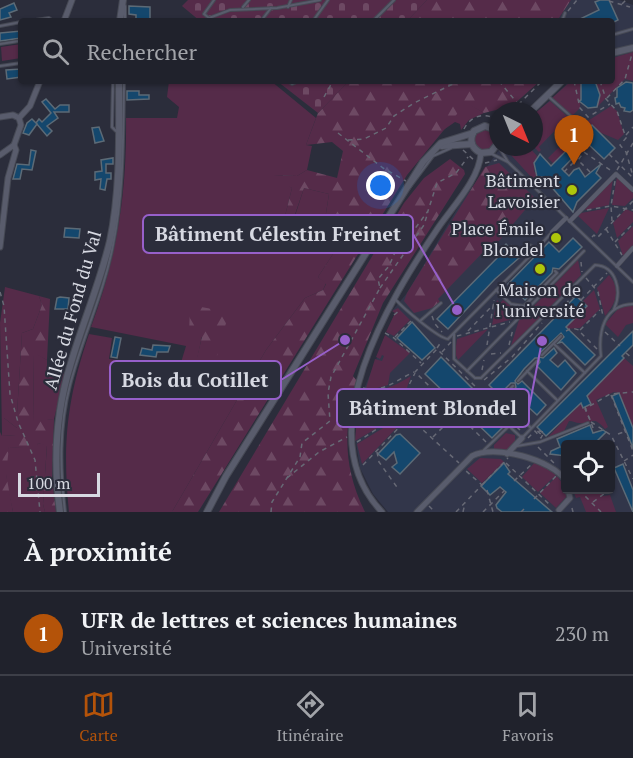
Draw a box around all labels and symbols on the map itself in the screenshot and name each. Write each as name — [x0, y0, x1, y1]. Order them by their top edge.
north arrow — [489, 102, 543, 156]
pin: 1 — [554, 116, 594, 165]
place label: Bâtiment Lavoisier — [486, 168, 560, 213]
your location — [366, 171, 395, 200]
marker: Bâtiment Lavoisier — [565, 183, 579, 197]
callout: Bâtiment Célestin Freinet — [143, 215, 413, 253]
place label: Place Émile Blondel — [451, 216, 544, 261]
text: Bâtiment Célestin Freinet — [155, 220, 401, 247]
street label: Allée du Fond du Val — [38, 228, 106, 392]
marker: Place Émile Blondel — [549, 231, 563, 245]
marker: Maison de l'université — [533, 262, 547, 276]
place label: Maison de l'université — [495, 277, 585, 322]
callout: Bois du Cotillet — [110, 361, 281, 399]
text: Bois du Cotillet — [122, 366, 268, 393]
callout: Bâtiment Blondel — [337, 389, 529, 427]
text: Bâtiment Blondel — [349, 394, 517, 421]
scale bar — [18, 470, 100, 498]

